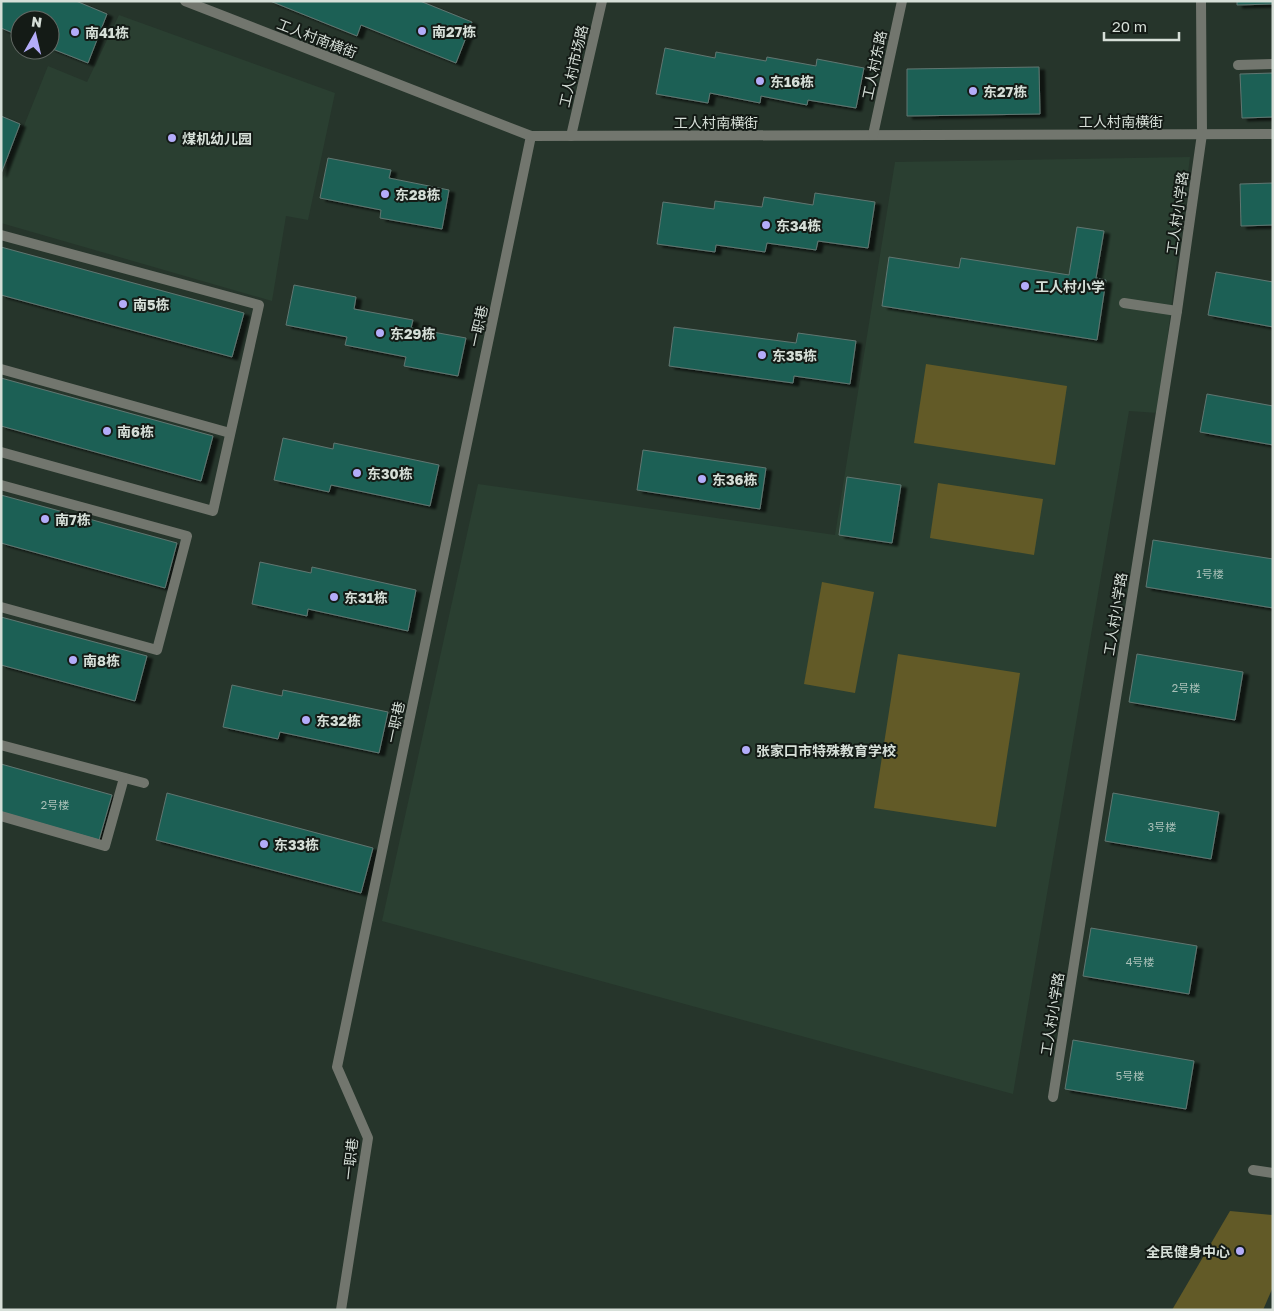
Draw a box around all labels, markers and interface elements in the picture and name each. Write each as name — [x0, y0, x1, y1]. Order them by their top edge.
north arrow — [10, 10, 60, 60]
scale bar — [1104, 10, 1179, 42]
text: N — [30, 12, 43, 31]
street label: 工人村南横街 — [275, 15, 359, 61]
text: 20 m — [1112, 17, 1147, 35]
place label: 南27栋 — [432, 23, 476, 40]
street label: 工人村市场路 — [555, 23, 591, 109]
place label: 南41栋 — [85, 24, 129, 41]
marker: 南27栋 — [416, 25, 428, 37]
marker: 南41栋 — [69, 26, 81, 38]
street label: 工人村东路 — [858, 29, 890, 101]
place label: 东16栋 — [770, 73, 814, 90]
marker: 东16栋 — [754, 75, 766, 87]
place label: 东27栋 — [983, 83, 1027, 100]
marker: 东27栋 — [967, 85, 979, 97]
street label: 工人村南横街 — [1079, 113, 1163, 130]
street label: 工人村南横街 — [674, 114, 758, 131]
place label: 煤机幼儿园 — [182, 130, 252, 147]
marker: 煤机幼儿园 — [166, 132, 178, 144]
street label: 工人村小学路 — [1163, 170, 1191, 256]
place label: 东28栋 — [395, 186, 441, 203]
marker: 东28栋 — [379, 188, 391, 200]
place label: 东34栋 — [776, 217, 821, 234]
marker: 东34栋 — [760, 219, 772, 231]
place label: 工人村小学 — [1035, 278, 1105, 295]
marker: 工人村小学 — [1019, 280, 1031, 292]
place label: 南5栋 — [133, 296, 170, 313]
marker: 南5栋 — [117, 298, 129, 310]
street label: 一职巷 — [465, 304, 491, 348]
place label: 东29栋 — [390, 325, 435, 342]
marker: 东29栋 — [374, 327, 386, 339]
place label: 东35栋 — [772, 347, 817, 364]
marker: 东35栋 — [756, 349, 768, 361]
place label: 南6栋 — [117, 423, 154, 440]
marker: 南6栋 — [101, 425, 113, 437]
place label: 东30栋 — [367, 465, 413, 482]
marker: 东30栋 — [351, 467, 363, 479]
place label: 东36栋 — [712, 471, 757, 488]
marker: 东36栋 — [696, 473, 708, 485]
place label: 南7栋 — [55, 511, 91, 528]
marker: 南7栋 — [39, 513, 51, 525]
house number: 1号楼 — [1196, 567, 1224, 580]
street label: 工人村小学路 — [1100, 571, 1130, 657]
place label: 东31栋 — [344, 589, 388, 606]
marker: 东31栋 — [328, 591, 340, 603]
place label: 南8栋 — [83, 652, 120, 669]
marker: 南8栋 — [67, 654, 79, 666]
house number: 2号楼 — [1172, 681, 1200, 694]
street label: 一职巷 — [382, 700, 408, 744]
place label: 东32栋 — [316, 712, 361, 729]
marker: 东32栋 — [300, 714, 312, 726]
place label: 张家口市特殊教育学校 — [756, 742, 896, 759]
marker: 张家口市特殊教育学校 — [740, 744, 752, 756]
house number: 2号楼 — [41, 798, 69, 811]
house number: 3号楼 — [1148, 820, 1176, 833]
place label: 东33栋 — [274, 836, 319, 853]
marker: 东33栋 — [258, 838, 270, 850]
house number: 4号楼 — [1126, 955, 1154, 968]
street label: 工人村小学路 — [1037, 971, 1067, 1057]
house number: 5号楼 — [1116, 1069, 1144, 1082]
street label: 一职巷 — [339, 1137, 361, 1181]
place label: 全民健身中心 — [1146, 1243, 1230, 1260]
marker: 全民健身中心 — [1234, 1245, 1246, 1257]

